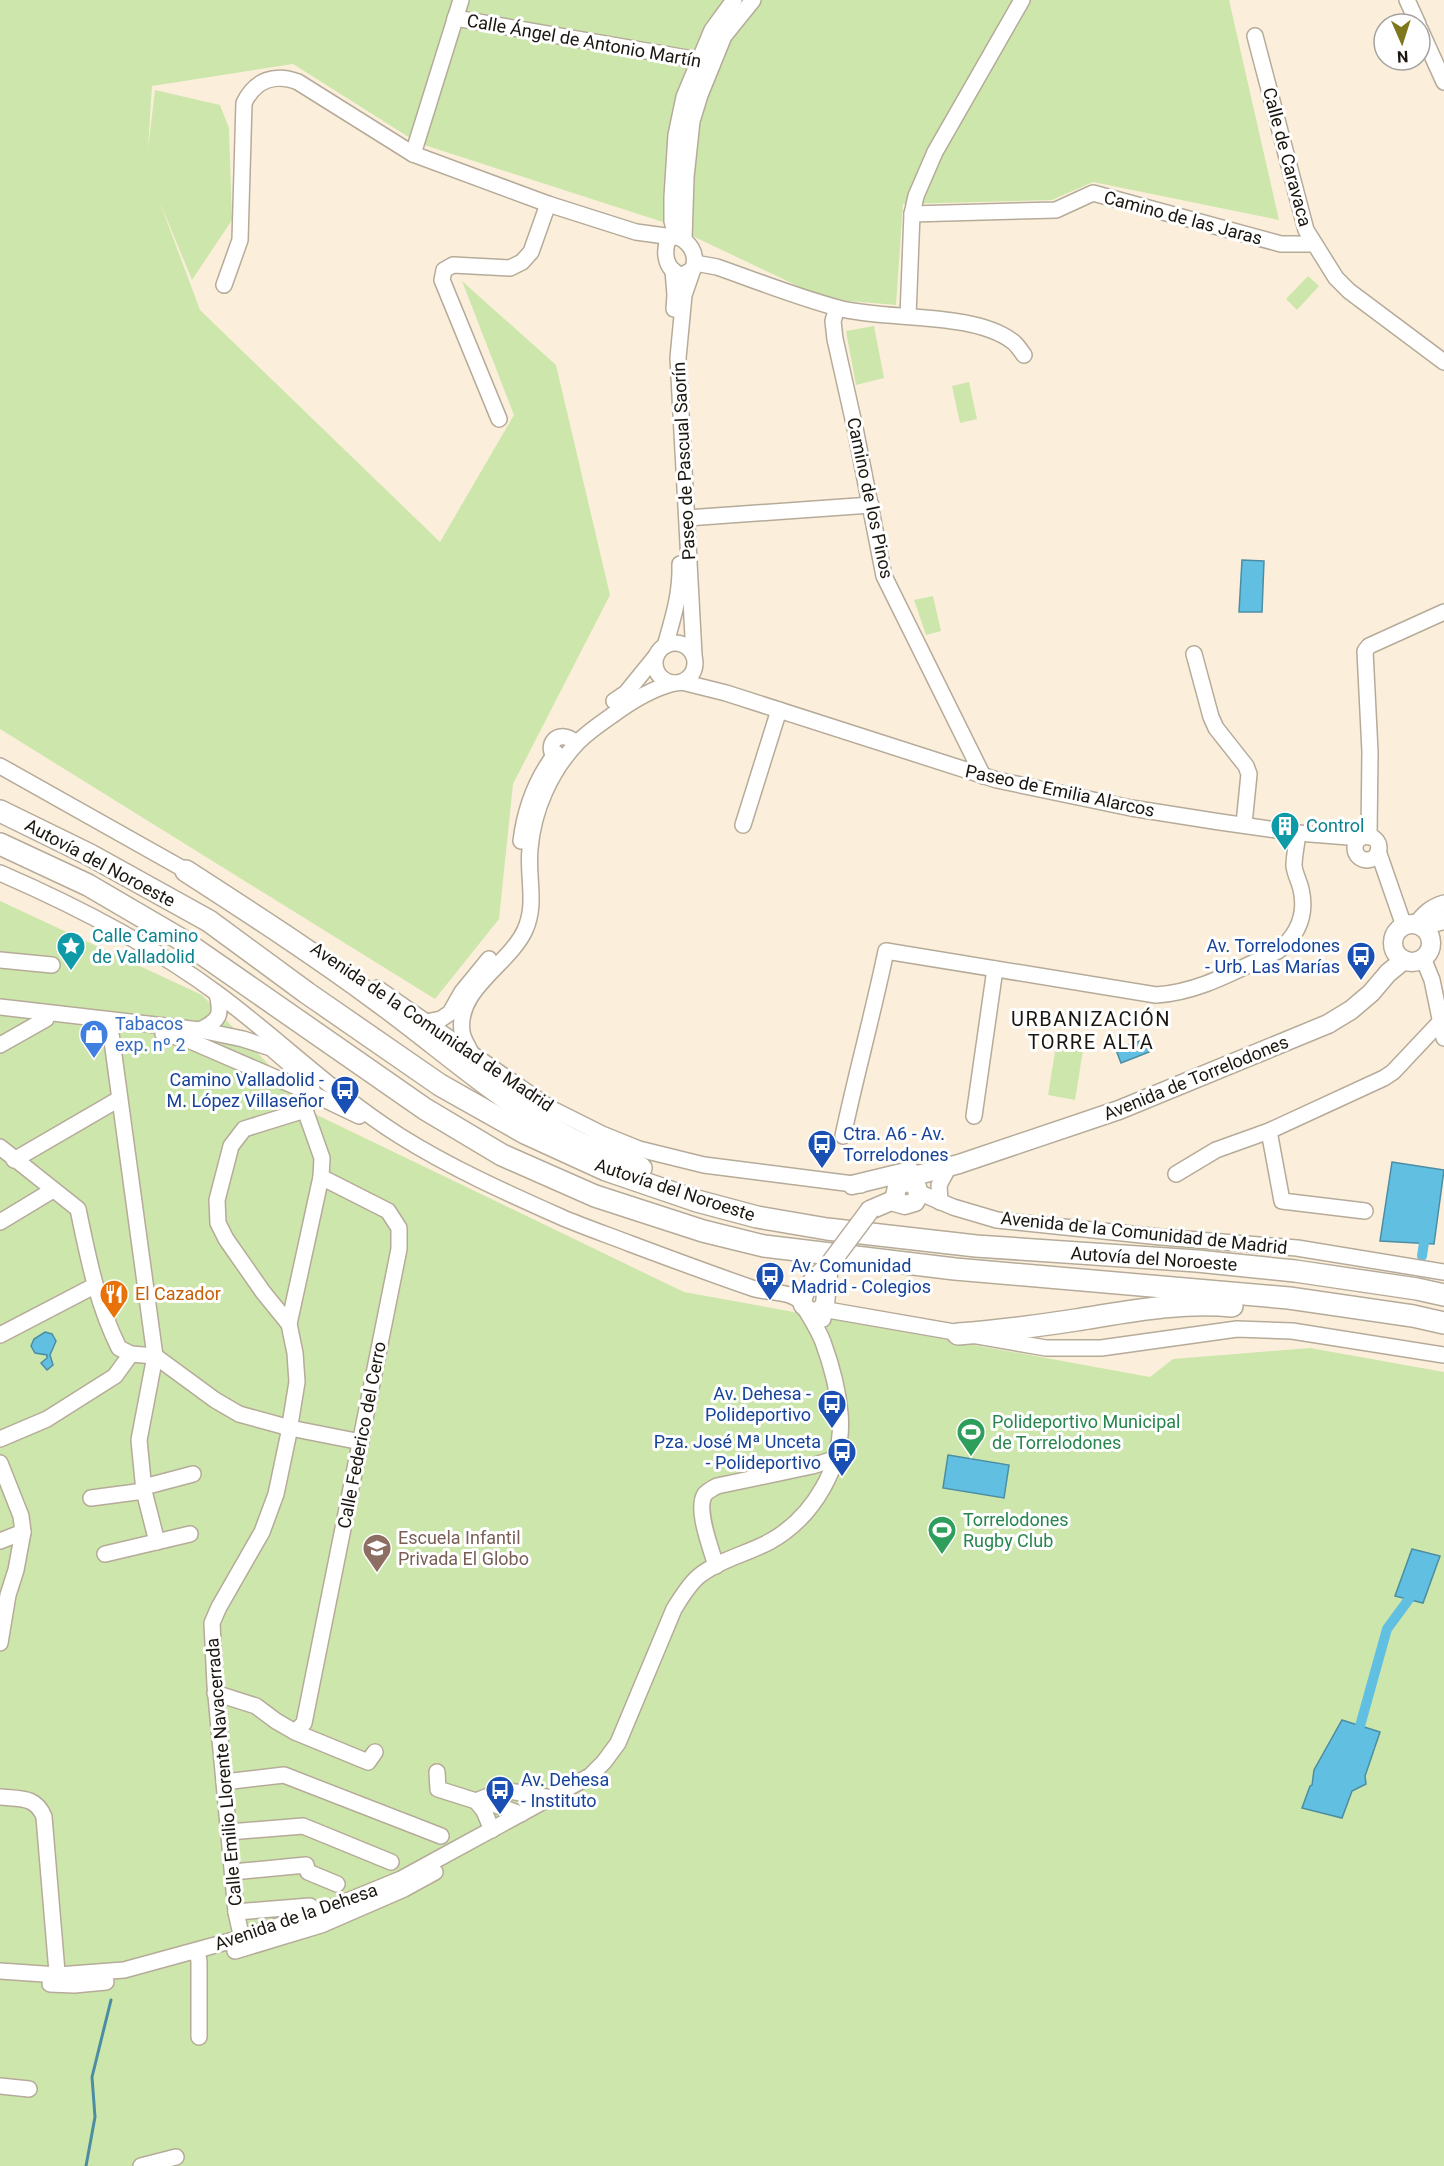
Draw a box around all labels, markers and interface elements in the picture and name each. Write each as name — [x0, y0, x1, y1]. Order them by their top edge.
street label: Calle Ángel de Antonio Martín — [465, 10, 703, 71]
north arrow — [1372, 12, 1432, 72]
text: N — [1397, 47, 1409, 66]
street label: Calle de Caravaca — [1259, 85, 1316, 229]
street label: Camino de las Jaras — [1102, 186, 1265, 249]
street label: Paseo de Pascual Saorín — [668, 361, 699, 561]
street label: Camino de los Pinos — [843, 415, 898, 580]
street label: Paseo de Emilia Alarcos — [964, 760, 1157, 821]
building icon: Control — [1269, 810, 1301, 852]
street label: Autovía del Noroeste — [22, 814, 179, 911]
place label: Control — [1306, 815, 1364, 836]
place label: Calle Camino de Valladolid — [92, 925, 198, 967]
place icon: Calle Camino de Valladolid — [55, 930, 87, 972]
place label: Av. Torrelodones - Urb. Las Marías — [1205, 935, 1340, 977]
street label: Avenida de la Comunidad de Madrid — [307, 937, 558, 1116]
bus stop icon: Av. Torrelodones - Urb. Las Marías — [1345, 940, 1377, 982]
district label: URBANIZACIÓN TORRE ALTA — [1011, 1007, 1171, 1054]
place label: Tabacos exp. nº 2 — [115, 1013, 186, 1055]
shop icon: Tabacos exp. nº 2 — [78, 1018, 110, 1060]
street label: Avenida de Torrelodones — [1100, 1031, 1291, 1124]
place label: Camino Valladolid - M. López Villaseñor — [167, 1069, 324, 1111]
bus stop icon: Camino Valladolid - M. López Villaseñor — [329, 1074, 361, 1116]
place label: Ctra. A6 - Av. Torrelodones — [843, 1123, 949, 1165]
bus stop icon: Ctra. A6 - Av. Torrelodones — [806, 1128, 838, 1170]
street label: Autovía del Noroeste — [593, 1154, 758, 1225]
street label: Avenida de la Comunidad de Madrid — [1000, 1207, 1288, 1258]
street label: Autovía del Noroeste — [1070, 1242, 1238, 1275]
place label: Av. Comunidad Madrid - Colegios — [791, 1255, 931, 1297]
bus stop icon: Av. Comunidad Madrid - Colegios — [754, 1260, 786, 1302]
restaurant icon: El Cazador — [98, 1278, 130, 1320]
place label: El Cazador — [135, 1283, 221, 1304]
street label: Calle Federico del Cerro — [333, 1340, 390, 1530]
place label: Av. Dehesa - Polideportivo — [705, 1383, 811, 1425]
bus stop icon: Av. Dehesa - Polideportivo — [816, 1388, 848, 1430]
place label: Polideportivo Municipal de Torrelodones — [992, 1411, 1180, 1453]
sports icon: Polideportivo Municipal de Torrelodones — [955, 1416, 987, 1458]
place label: Pza. José Mª Unceta - Polideportivo — [654, 1431, 821, 1473]
bus stop icon: Pza. José Mª Unceta - Polideportivo — [826, 1436, 858, 1478]
place label: Torrelodones Rugby Club — [963, 1509, 1069, 1551]
sports icon: Torrelodones Rugby Club — [926, 1514, 958, 1556]
place label: Escuela Infantil Privada El Globo — [398, 1527, 529, 1569]
school or university icon: Escuela Infantil Privada El Globo — [361, 1532, 393, 1574]
street label: Calle Emilio Llorente Navacerrada — [201, 1637, 246, 1907]
place label: Av. Dehesa - Instituto — [521, 1769, 609, 1811]
bus stop icon: Av. Dehesa - Instituto — [484, 1774, 516, 1816]
street label: Avenida de la Dehesa — [212, 1879, 380, 1954]

